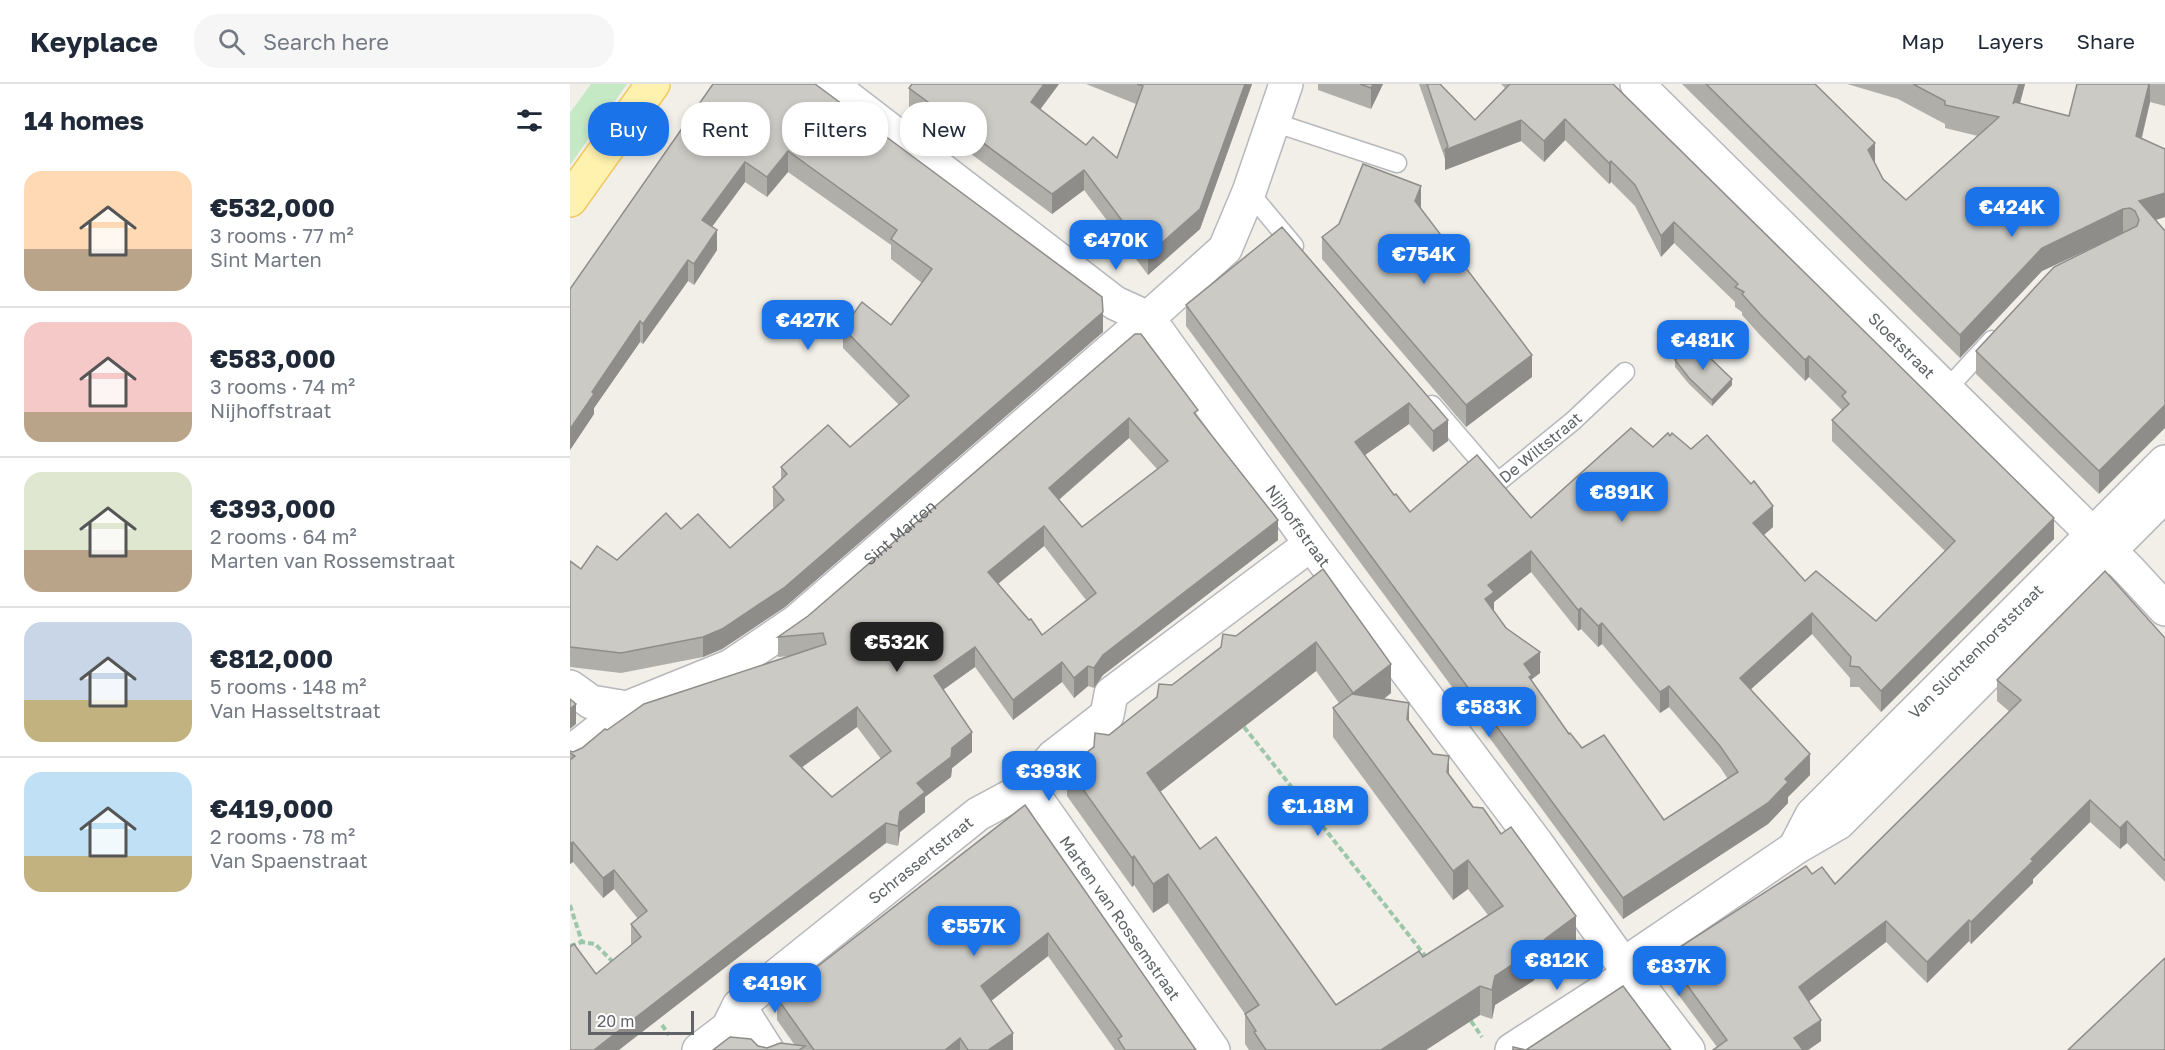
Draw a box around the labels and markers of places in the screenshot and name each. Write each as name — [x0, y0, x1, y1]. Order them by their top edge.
pin: €424K — [1970, 187, 2054, 238]
pin: €470K — [1074, 220, 1158, 271]
pin: €754K — [1382, 234, 1466, 285]
pin: €427K — [766, 300, 850, 351]
pin: €481K — [1661, 320, 1745, 371]
pin: €891K — [1580, 472, 1664, 523]
pin: €532K — [855, 622, 939, 673]
pin: €583K — [1447, 687, 1531, 738]
pin: €393K — [1007, 751, 1091, 802]
pin: €1.18M — [1269, 786, 1367, 837]
pin: €557K — [932, 906, 1016, 957]
pin: €812K — [1515, 940, 1599, 991]
pin: €837K — [1637, 946, 1721, 997]
pin: €419K — [733, 963, 817, 1014]

